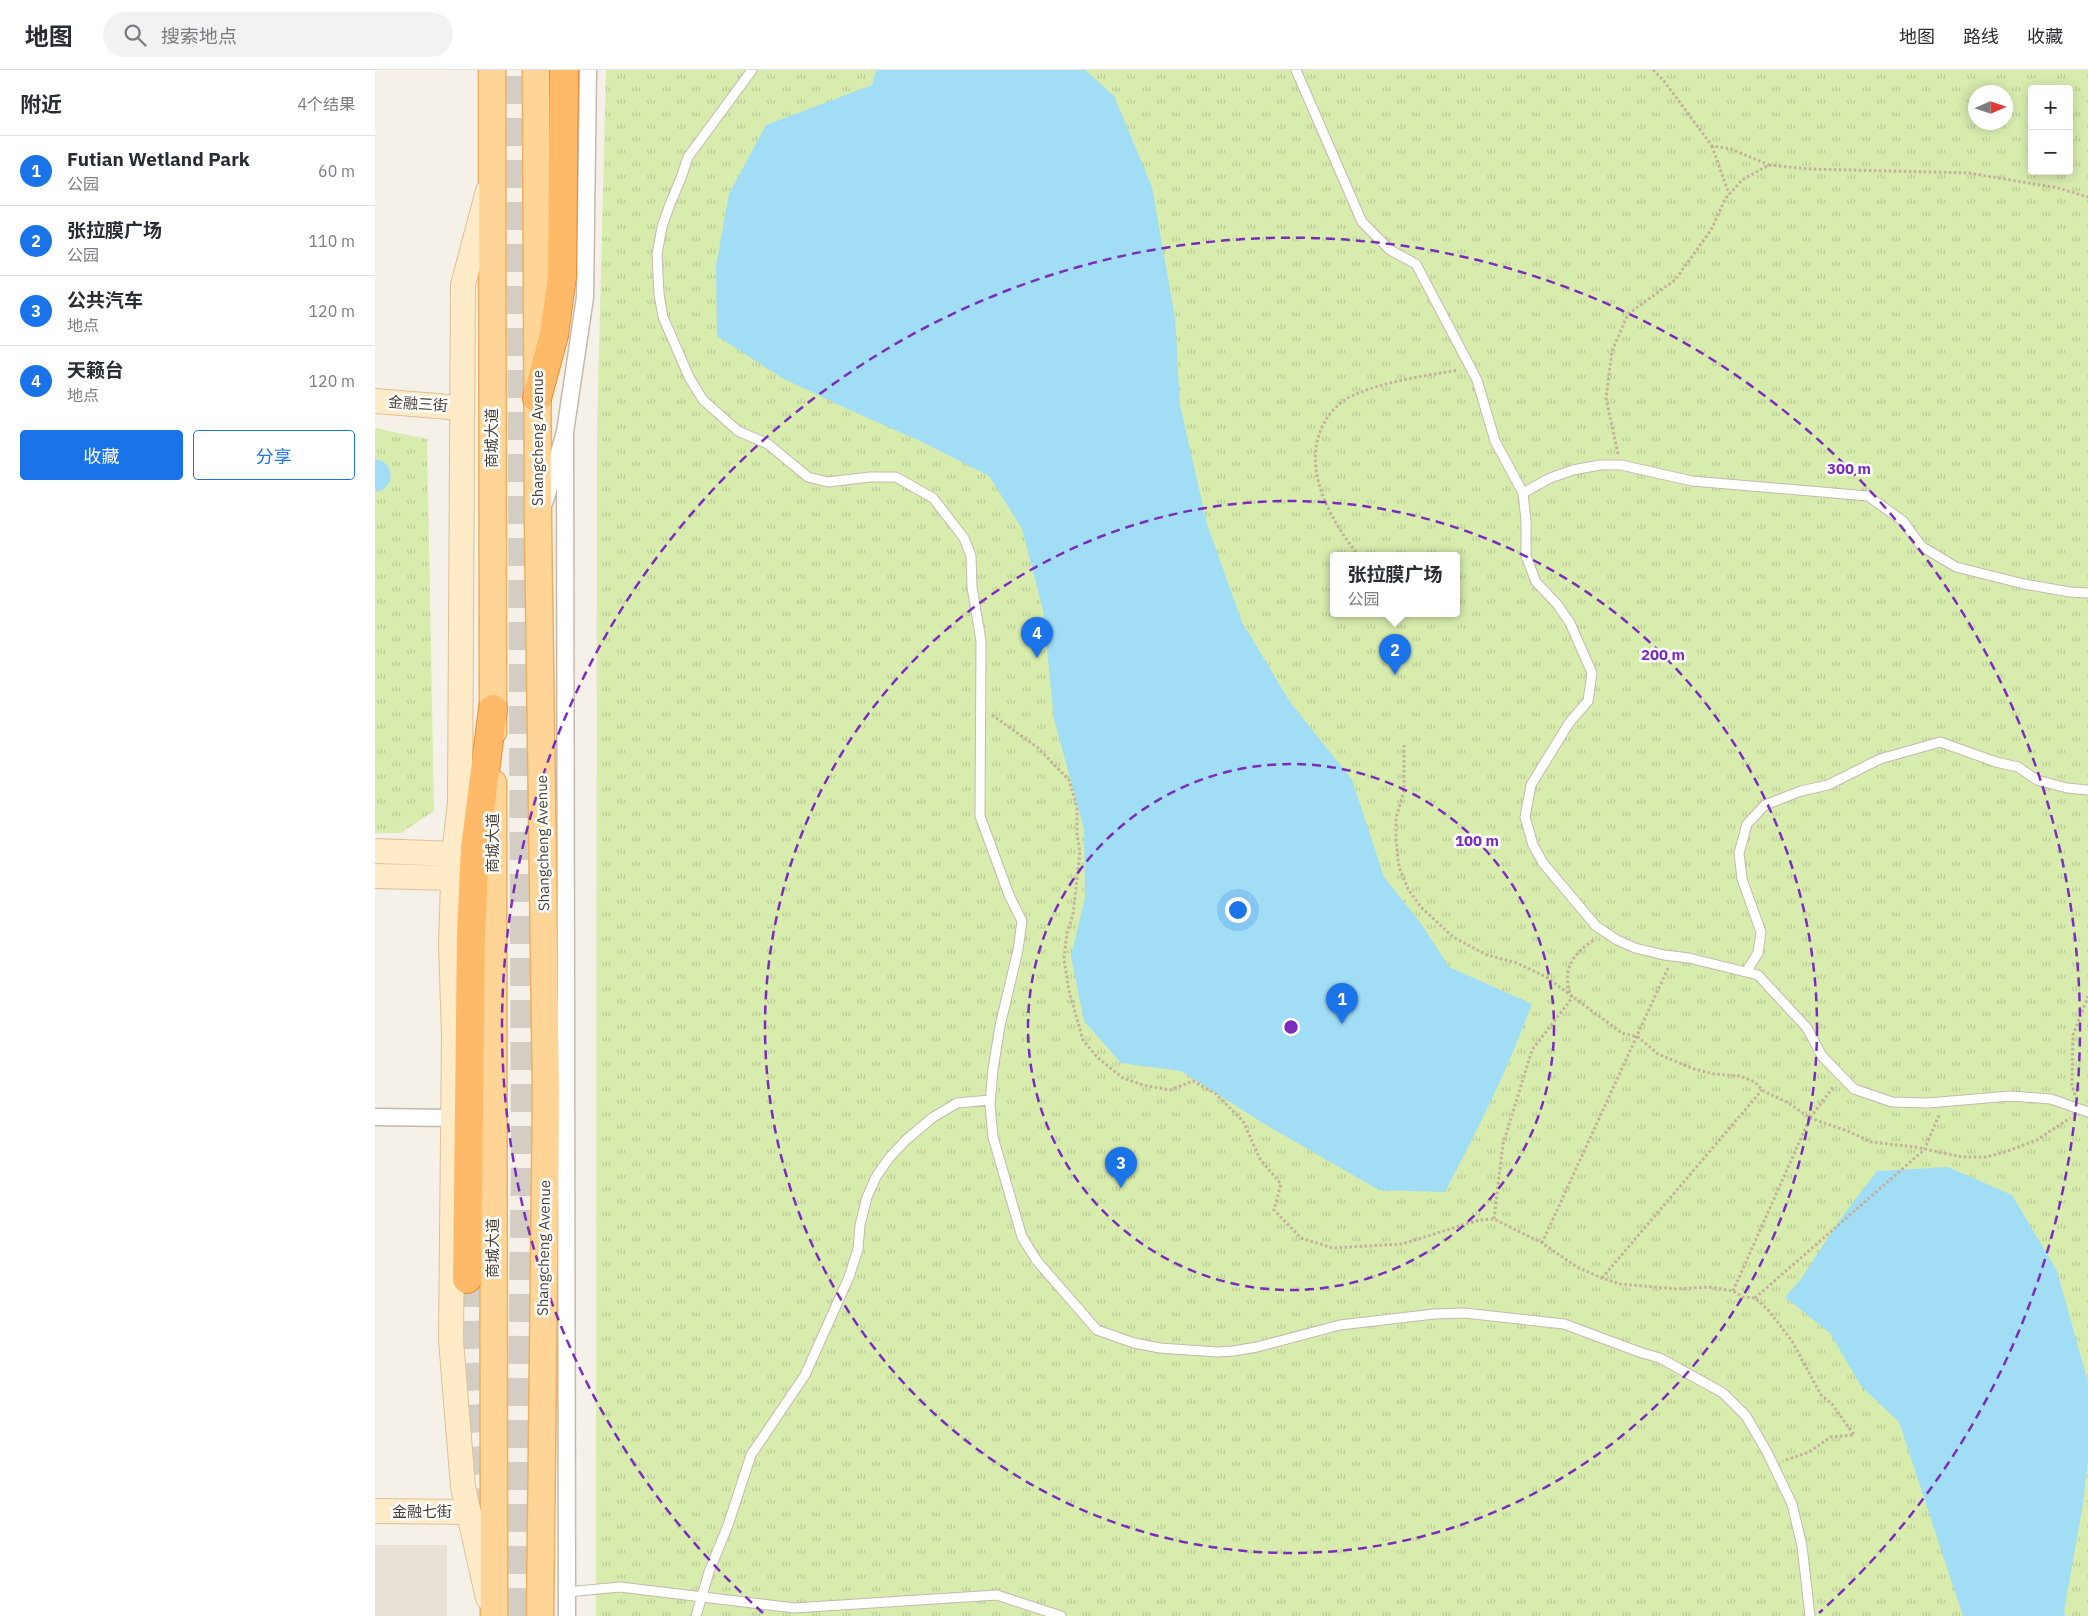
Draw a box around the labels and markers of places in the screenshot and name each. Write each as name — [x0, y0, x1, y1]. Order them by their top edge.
pin: 4 — [1021, 617, 1053, 658]
pin: 2 — [1379, 634, 1411, 675]
pin: 1 — [1326, 983, 1358, 1024]
centre of rings — [1282, 1018, 1300, 1036]
pin: 3 — [1105, 1147, 1137, 1188]

